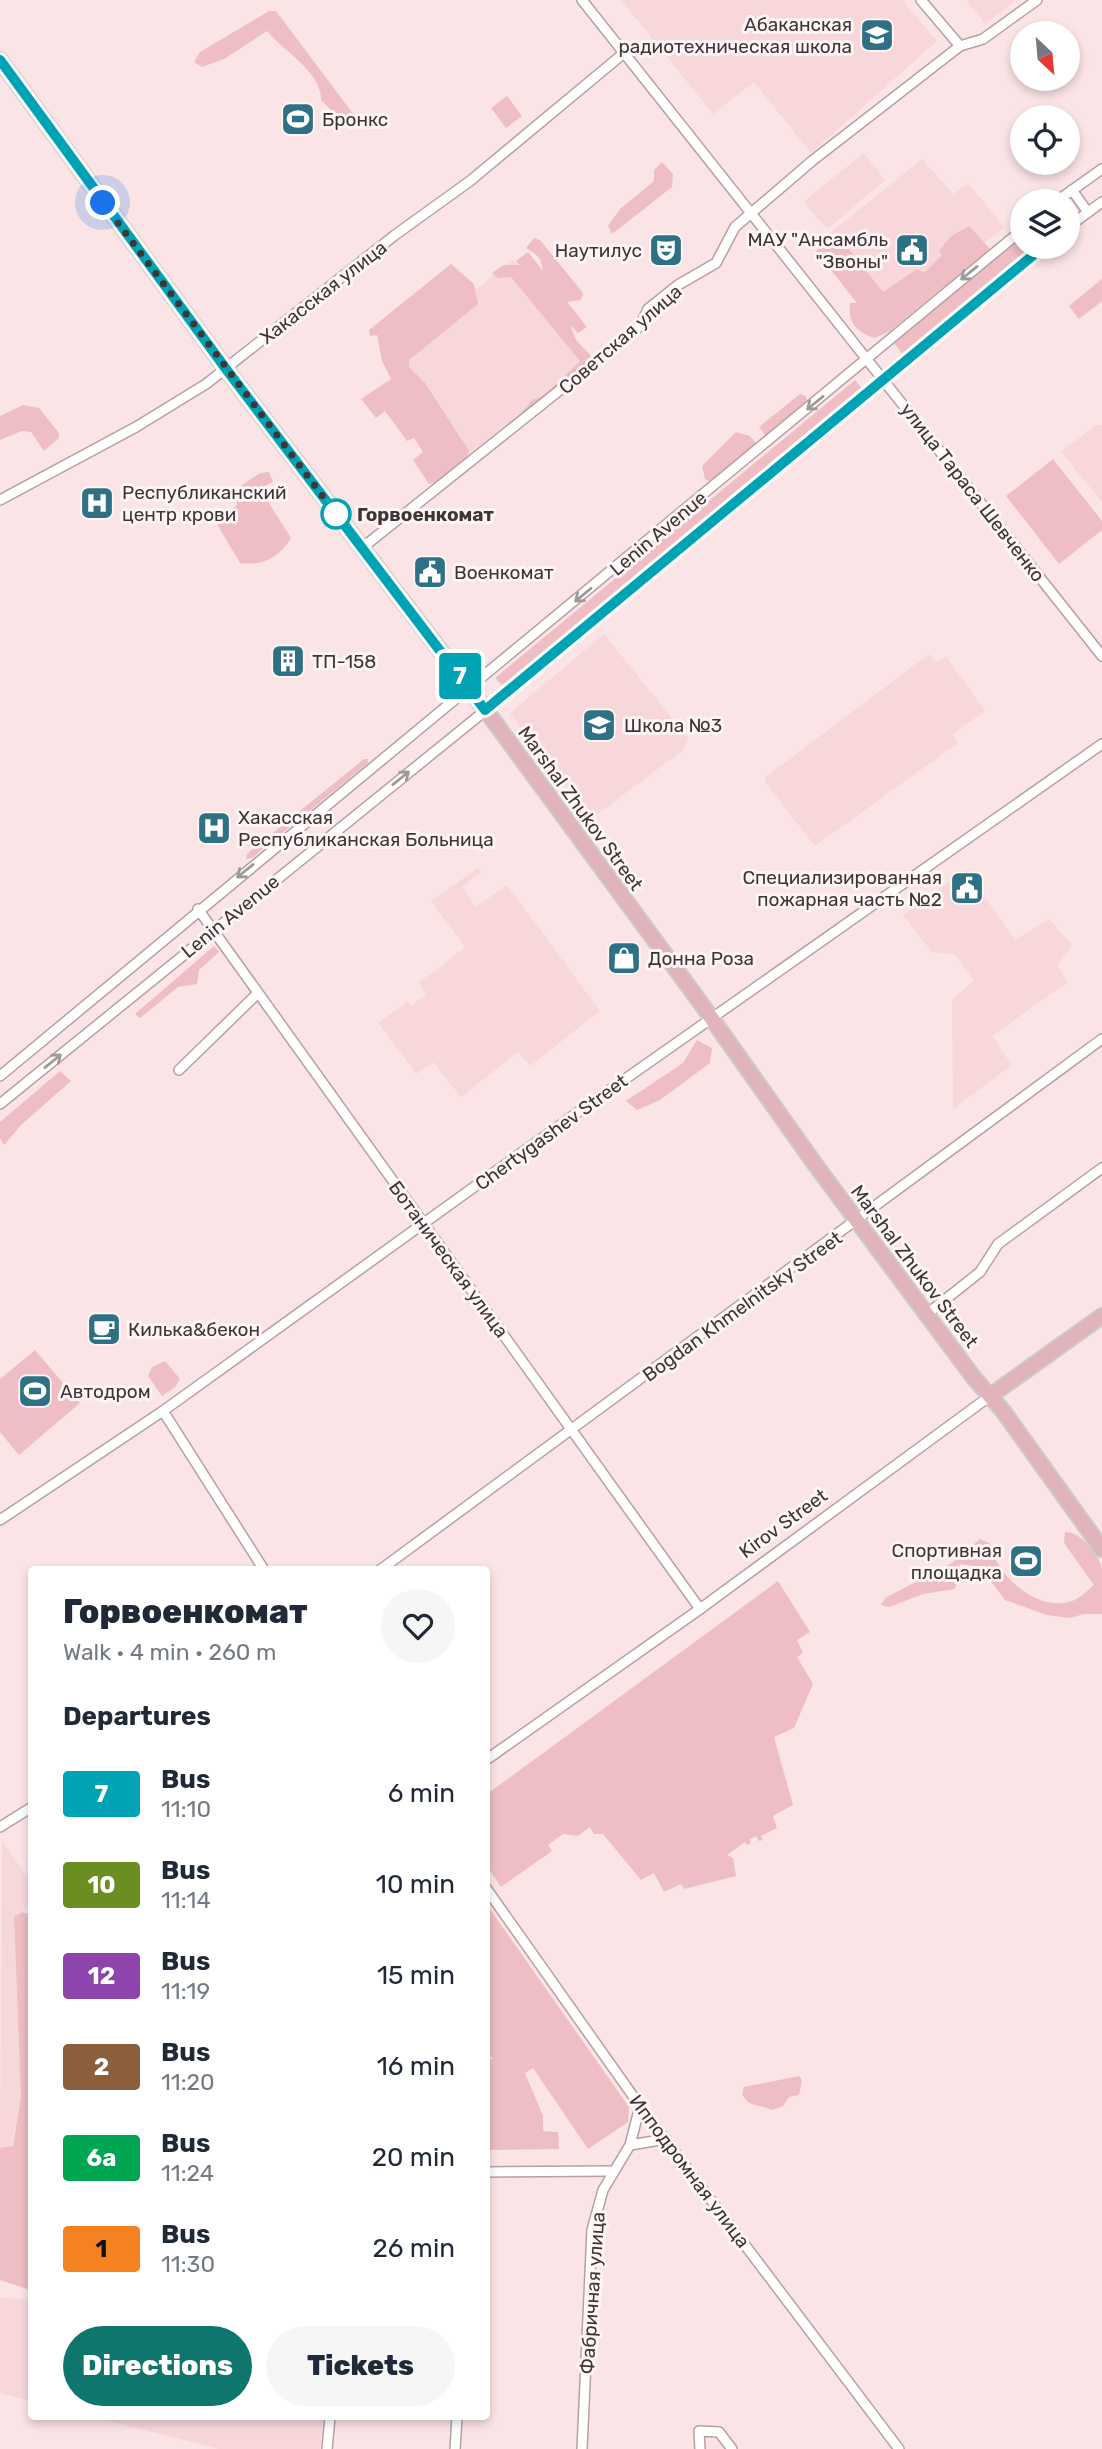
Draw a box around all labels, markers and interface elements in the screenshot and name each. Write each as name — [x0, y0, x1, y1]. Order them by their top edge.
place label: Абаканская радиотехническая школа — [618, 13, 852, 58]
school or university icon: Абаканская радиотехническая школа — [858, 16, 896, 54]
north arrow — [1010, 21, 1080, 91]
map controls — [1010, 21, 1080, 259]
sports icon: Бронкс — [279, 100, 317, 138]
button: locate — [1010, 105, 1080, 175]
place label: Бронкс — [322, 108, 388, 131]
your location — [85, 185, 120, 220]
button: layers — [1010, 189, 1080, 259]
place label: МАУ "Ансамбль "Звоны" — [747, 228, 888, 273]
theatre icon: Наутилус — [647, 231, 685, 269]
public building icon: МАУ "Ансамбль "Звоны" — [893, 231, 931, 269]
street label: Хакасская улица — [255, 236, 391, 349]
place label: Наутилус — [555, 239, 642, 262]
one-way arrow — [960, 265, 979, 280]
street label: Советская улица — [554, 280, 687, 399]
one-way arrow — [807, 395, 825, 411]
street label: улица Тараса Шевченко — [896, 398, 1050, 586]
place label: Республиканский центр крови — [122, 481, 287, 526]
hospital icon: Республиканский центр крови — [78, 484, 116, 522]
street label: Lenin Avenue — [605, 486, 711, 581]
marker: Горвоенкомат — [321, 499, 351, 529]
place label: Горвоенкомат — [357, 503, 494, 526]
public building icon: Военкомат — [411, 553, 449, 591]
place label: Военкомат — [454, 561, 554, 584]
one-way arrow — [575, 587, 593, 602]
building icon: ТП-158 — [269, 642, 307, 680]
place label: ТП-158 — [312, 650, 376, 673]
line badge: 7 — [437, 653, 483, 699]
text: 7 — [453, 662, 467, 690]
school or university icon: Школа №3 — [580, 706, 618, 744]
place label: Школа №3 — [624, 714, 722, 737]
street label: Marshal Zhukov Street — [513, 722, 648, 895]
one-way arrow — [391, 771, 409, 786]
place label: Хакасская Республиканская Больница — [238, 806, 494, 851]
hospital icon: Хакасская Республиканская Больница — [195, 809, 233, 847]
one-way arrow — [237, 863, 255, 878]
place label: Специализированная пожарная часть №2 — [742, 866, 942, 911]
public building icon: Специализированная пожарная часть №2 — [948, 869, 986, 907]
street label: Lenin Avenue — [177, 870, 284, 963]
shop icon: Донна Роза — [605, 939, 643, 977]
place label: Донна Роза — [648, 947, 754, 970]
one-way arrow — [43, 1053, 61, 1068]
street label: Chertygashev Street — [471, 1069, 632, 1195]
street label: Ботаническая улица — [384, 1176, 513, 1342]
street label: Marshal Zhukov Street — [846, 1180, 984, 1353]
street label: Bogdan Khmelnitsky Street — [638, 1226, 847, 1386]
cafe icon: Килька&бекон — [85, 1310, 123, 1348]
place label: Килька&бекон — [128, 1318, 260, 1341]
sports icon: Автодром — [16, 1372, 54, 1410]
place label: Автодром — [60, 1380, 151, 1403]
street label: Kirov Street — [735, 1483, 832, 1563]
place label: Спортивная площадка — [891, 1539, 1002, 1584]
sports icon: Спортивная площадка — [1007, 1542, 1045, 1580]
button: heart — [381, 1589, 455, 1663]
text: Горвоенкомат — [63, 1592, 308, 1631]
text: Walk · 4 min · 260 m — [63, 1638, 277, 1666]
text: Departures — [63, 1701, 211, 1732]
text: Bus — [161, 1764, 210, 1795]
text: 6 min — [388, 1778, 455, 1809]
text: 7 — [95, 1780, 108, 1808]
text: 11:10 — [161, 1795, 211, 1823]
text: Bus — [161, 1855, 210, 1886]
text: 10 min — [376, 1869, 455, 1900]
text: 10 — [87, 1871, 116, 1899]
text: 11:14 — [161, 1886, 211, 1914]
text: Bus — [161, 1946, 210, 1977]
text: 15 min — [377, 1960, 455, 1991]
text: 12 — [88, 1962, 115, 1990]
text: 11:19 — [161, 1977, 210, 2005]
text: Bus — [161, 2037, 210, 2068]
text: 16 min — [377, 2051, 455, 2082]
text: 2 — [94, 2053, 109, 2081]
text: 11:20 — [161, 2068, 215, 2096]
street label: Ипподромная улица — [625, 2090, 755, 2252]
text: Bus — [161, 2128, 210, 2159]
text: 20 min — [372, 2142, 455, 2173]
text: 6а — [87, 2144, 116, 2172]
text: 11:24 — [161, 2159, 214, 2187]
street label: Фабричная улица — [575, 2211, 610, 2375]
text: Bus — [161, 2219, 210, 2250]
text: 26 min — [373, 2233, 455, 2264]
text: 1 — [96, 2235, 107, 2263]
text: 11:30 — [161, 2250, 215, 2278]
button: Directions — [63, 2326, 252, 2406]
button: Tickets — [266, 2326, 455, 2406]

